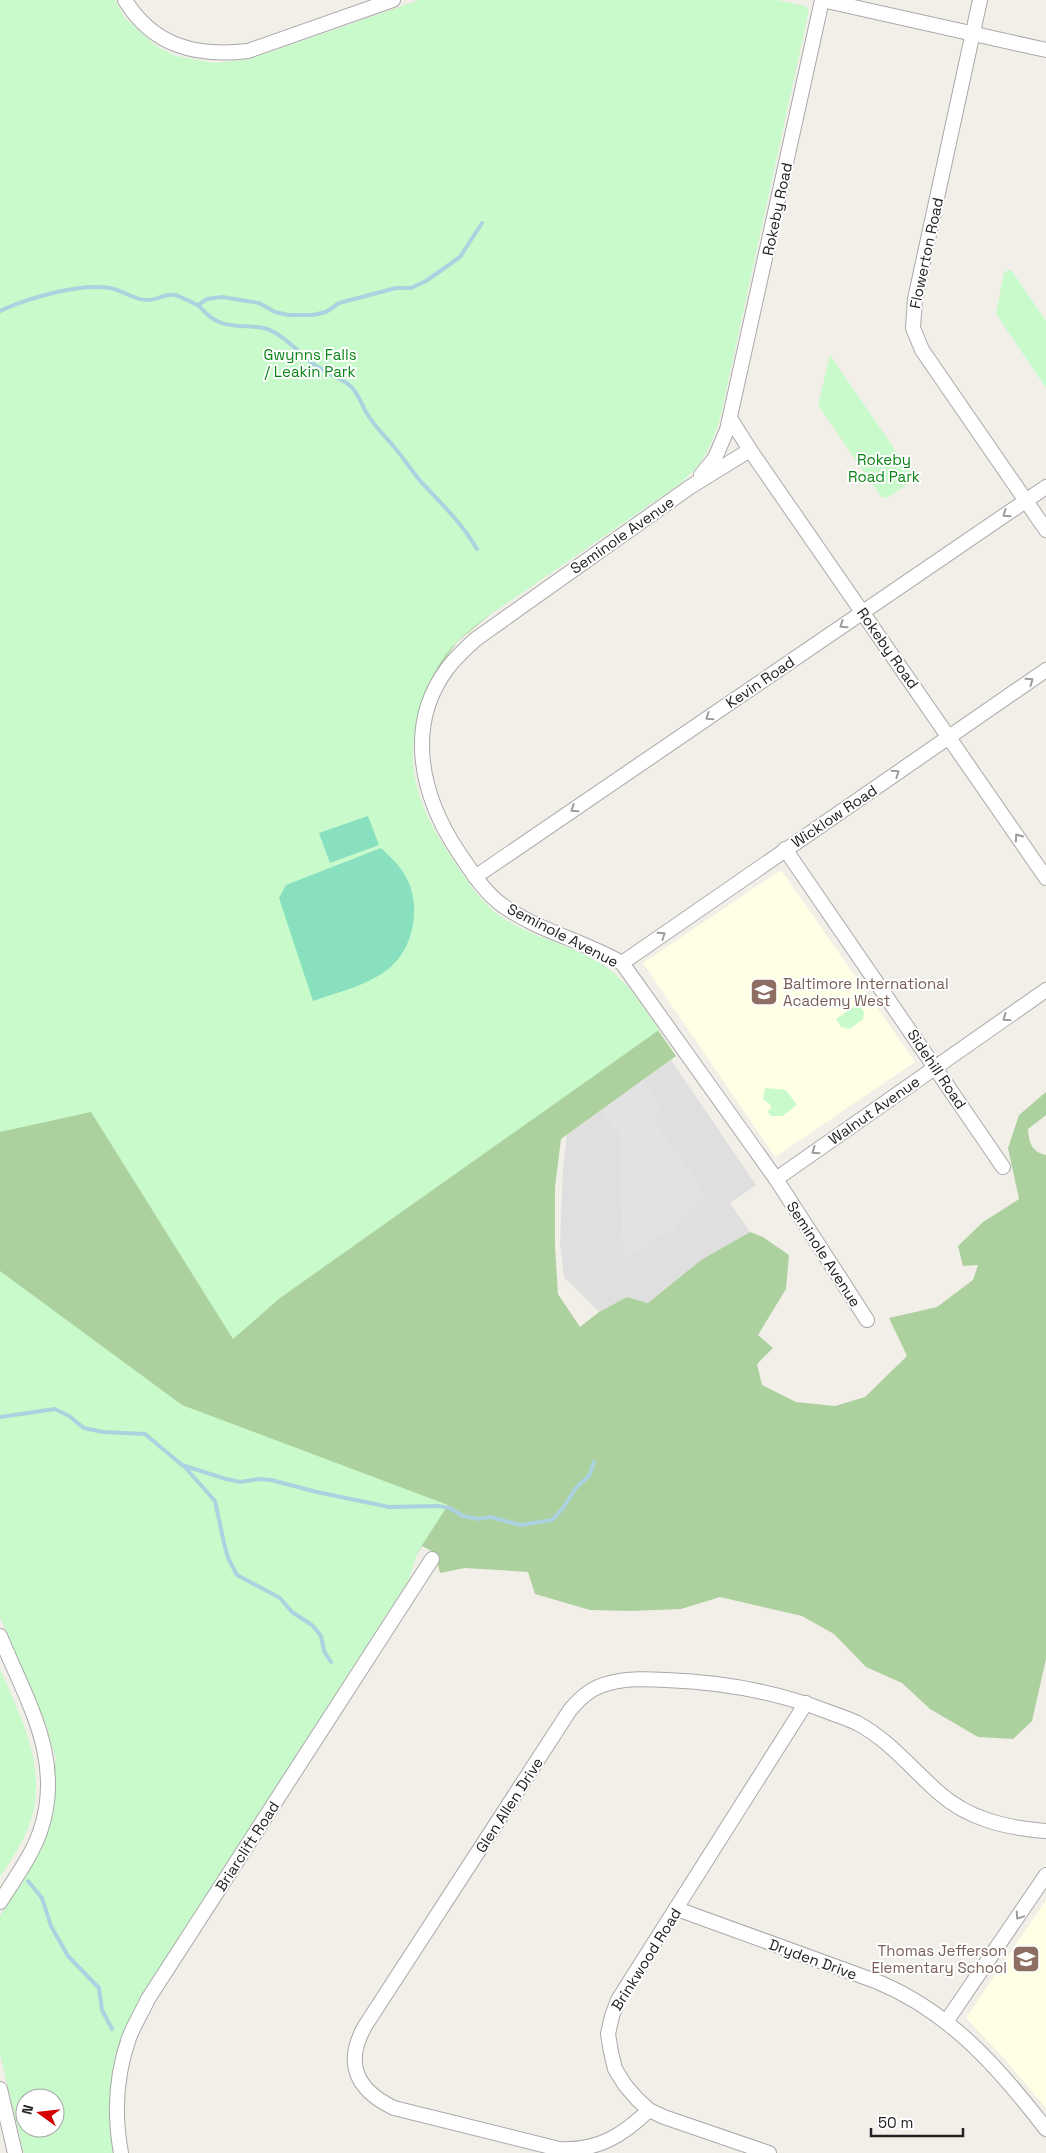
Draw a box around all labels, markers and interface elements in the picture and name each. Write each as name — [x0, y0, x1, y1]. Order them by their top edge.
street label: Rokeby Road — [758, 161, 796, 257]
street label: Flowerton Road — [905, 196, 947, 310]
park label: Gwynns Falls / Leakin Park — [263, 345, 357, 381]
park label: Rokeby Road Park — [848, 450, 920, 486]
street label: Seminole Avenue — [566, 492, 678, 578]
one-way arrow — [1002, 508, 1012, 517]
street label: Rokeby Road — [853, 604, 923, 692]
one-way arrow — [839, 619, 848, 629]
street label: Kevin Road — [722, 652, 798, 712]
one-way arrow — [1024, 678, 1034, 687]
one-way arrow — [705, 711, 714, 720]
one-way arrow — [890, 770, 900, 779]
street label: Wicklow Road — [788, 780, 880, 852]
one-way arrow — [571, 803, 580, 812]
one-way arrow — [1015, 834, 1024, 843]
street label: Seminole Avenue — [504, 899, 622, 971]
one-way arrow — [656, 932, 666, 941]
place label: Baltimore International Academy West — [783, 974, 949, 1010]
school or university icon: Baltimore International Academy West — [749, 977, 779, 1007]
one-way arrow — [1002, 1012, 1012, 1021]
street label: Sidehill Road — [903, 1025, 971, 1113]
street label: Walnut Avenue — [825, 1071, 923, 1148]
one-way arrow — [811, 1145, 821, 1154]
street label: Seminole Avenue — [783, 1198, 865, 1311]
street label: Glen Allen Drive — [471, 1754, 547, 1856]
street label: Briarclift Road — [211, 1797, 283, 1895]
street label: Brinkwood Road — [607, 1904, 685, 2014]
one-way arrow — [1015, 1910, 1025, 1919]
street label: Dryden Drive — [766, 1934, 860, 1984]
place label: Thomas Jefferson Elementary School — [871, 1941, 1007, 1977]
school or university icon: Thomas Jefferson Elementary School — [1011, 1944, 1041, 1974]
north arrow — [15, 2088, 65, 2138]
text: N — [18, 2103, 37, 2117]
scale bar — [871, 2106, 964, 2138]
text: 50 m — [878, 2113, 913, 2132]

